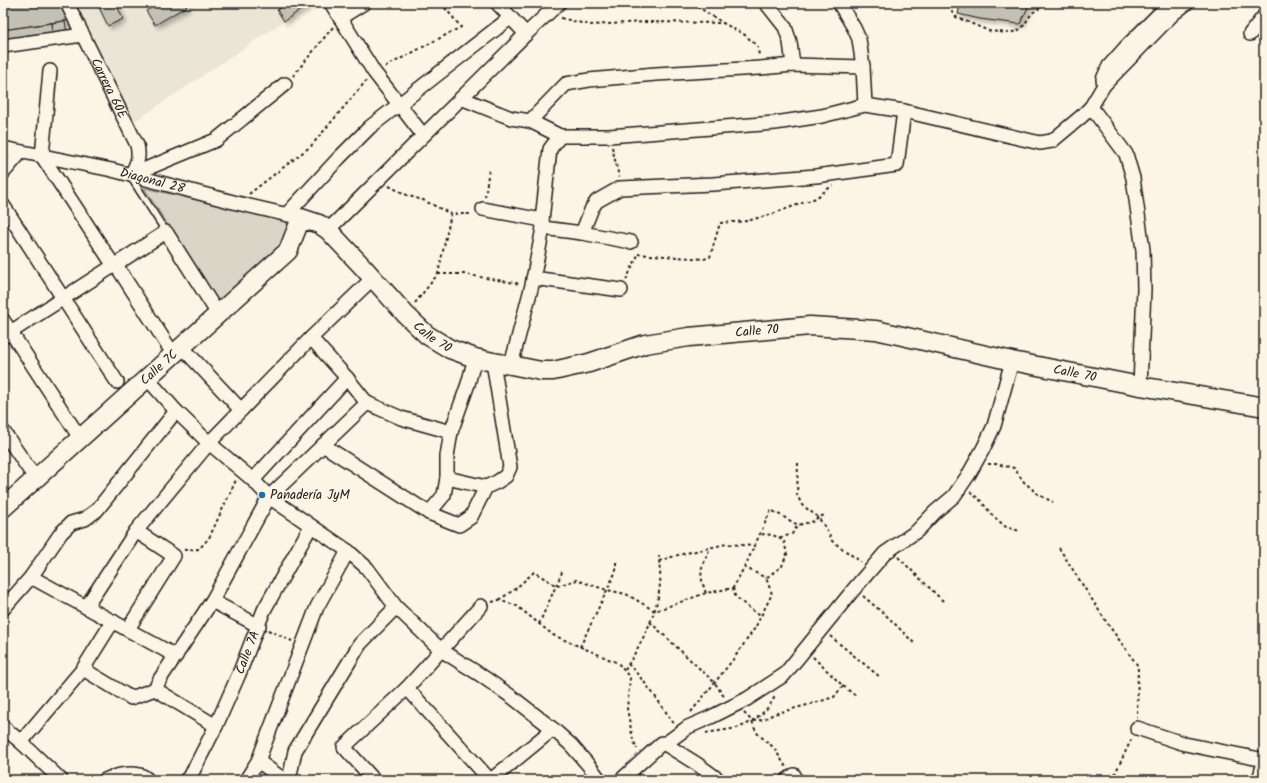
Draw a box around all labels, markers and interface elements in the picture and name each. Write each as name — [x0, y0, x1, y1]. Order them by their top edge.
street label: Carrera 60E — [85, 54, 133, 123]
street label: Diagonal 28 — [118, 162, 187, 199]
street label: Calle 70 — [408, 316, 456, 359]
street label: Calle 70 — [734, 318, 780, 343]
street label: Calle 7C — [135, 344, 183, 390]
street label: Calle 70 — [1051, 359, 1099, 388]
place label: Panadería JyM — [270, 485, 350, 506]
marker: Panadería JyM — [257, 490, 267, 500]
street label: Calle 7A — [229, 628, 265, 677]

